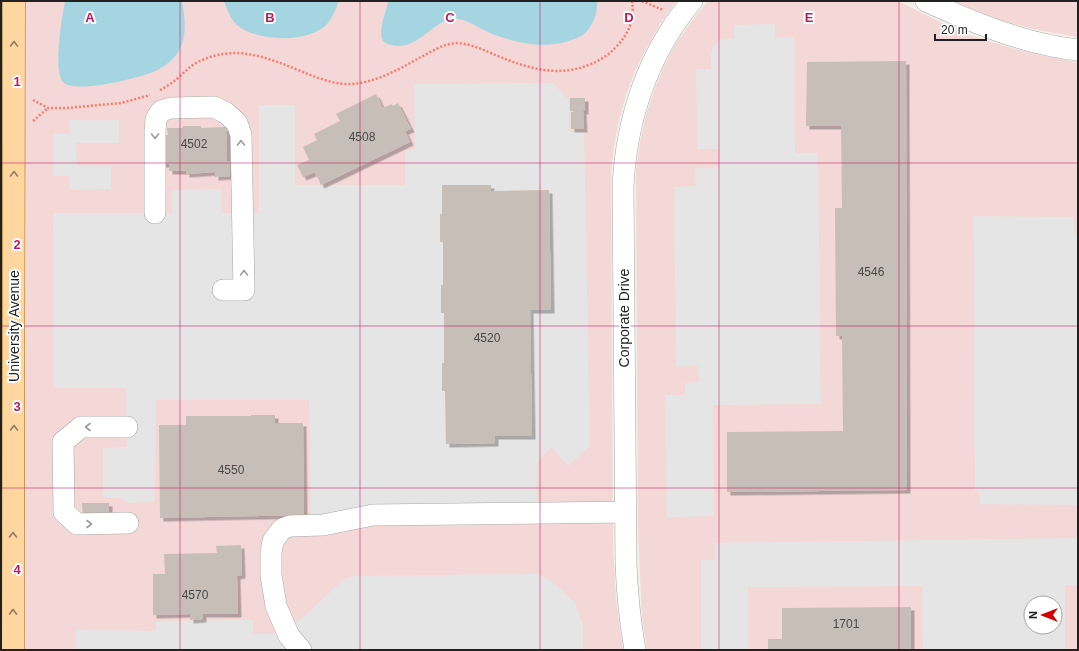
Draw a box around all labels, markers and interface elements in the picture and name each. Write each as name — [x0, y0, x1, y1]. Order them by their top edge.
text: A — [85, 10, 95, 25]
text: B — [265, 10, 275, 25]
text: C — [445, 10, 455, 25]
text: D — [624, 10, 634, 25]
text: E — [805, 10, 814, 25]
scale bar — [935, 16, 986, 42]
text: 20 m — [941, 23, 968, 37]
one-way arrow — [10, 41, 18, 47]
text: 1 — [13, 74, 21, 89]
house number: 4508 — [349, 130, 376, 144]
one-way arrow — [151, 133, 159, 139]
house number: 4502 — [181, 137, 208, 151]
one-way arrow — [237, 140, 245, 146]
one-way arrow — [10, 171, 18, 177]
text: 2 — [13, 237, 21, 252]
house number: 4546 — [858, 265, 885, 279]
street label: Corporate Drive — [616, 268, 632, 367]
street label: University Avenue — [6, 270, 22, 382]
one-way arrow — [240, 270, 248, 276]
house number: 4520 — [474, 331, 501, 345]
text: 3 — [13, 399, 21, 414]
one-way arrow — [85, 423, 91, 431]
one-way arrow — [10, 425, 18, 431]
house number: 4550 — [218, 463, 245, 477]
one-way arrow — [86, 520, 92, 528]
one-way arrow — [9, 532, 17, 538]
text: 4 — [13, 562, 21, 577]
house number: 4570 — [182, 588, 209, 602]
north arrow — [1023, 595, 1063, 635]
one-way arrow — [9, 609, 17, 615]
text: N — [1027, 611, 1039, 619]
house number: 1701 — [833, 617, 860, 631]

